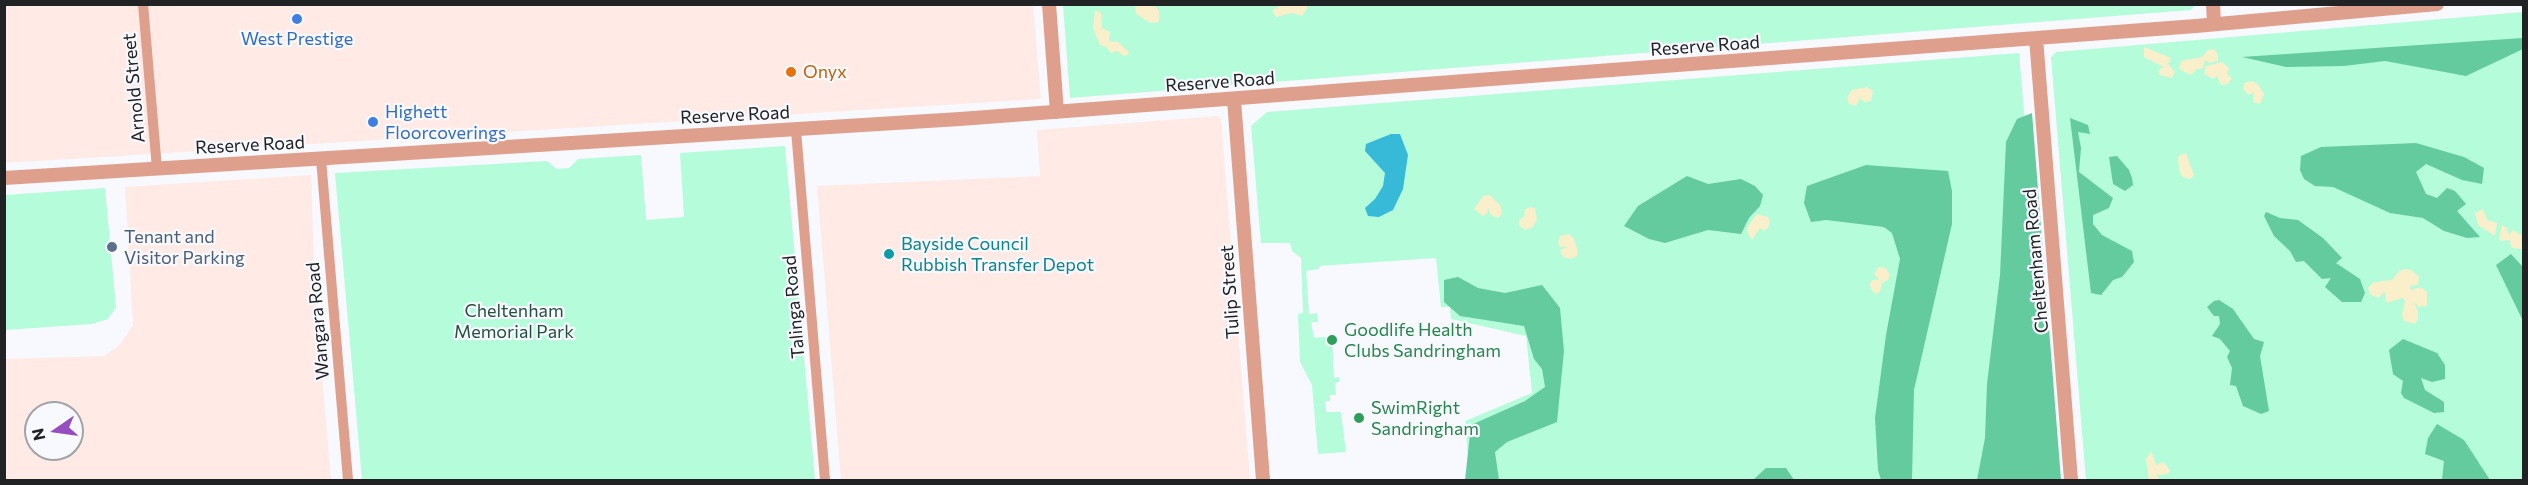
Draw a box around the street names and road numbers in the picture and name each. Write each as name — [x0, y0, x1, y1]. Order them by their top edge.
street label: Reserve Road — [1650, 31, 1760, 61]
street label: Arnold Street — [118, 32, 150, 144]
street label: Reserve Road — [1165, 67, 1275, 97]
street label: Reserve Road — [680, 101, 790, 129]
street label: Reserve Road — [195, 131, 305, 159]
street label: Cheltenham Road — [2019, 188, 2053, 334]
street label: Tulip Street — [1216, 244, 1244, 340]
street label: Talinga Road — [779, 255, 809, 359]
street label: Wangara Road — [302, 261, 334, 381]

